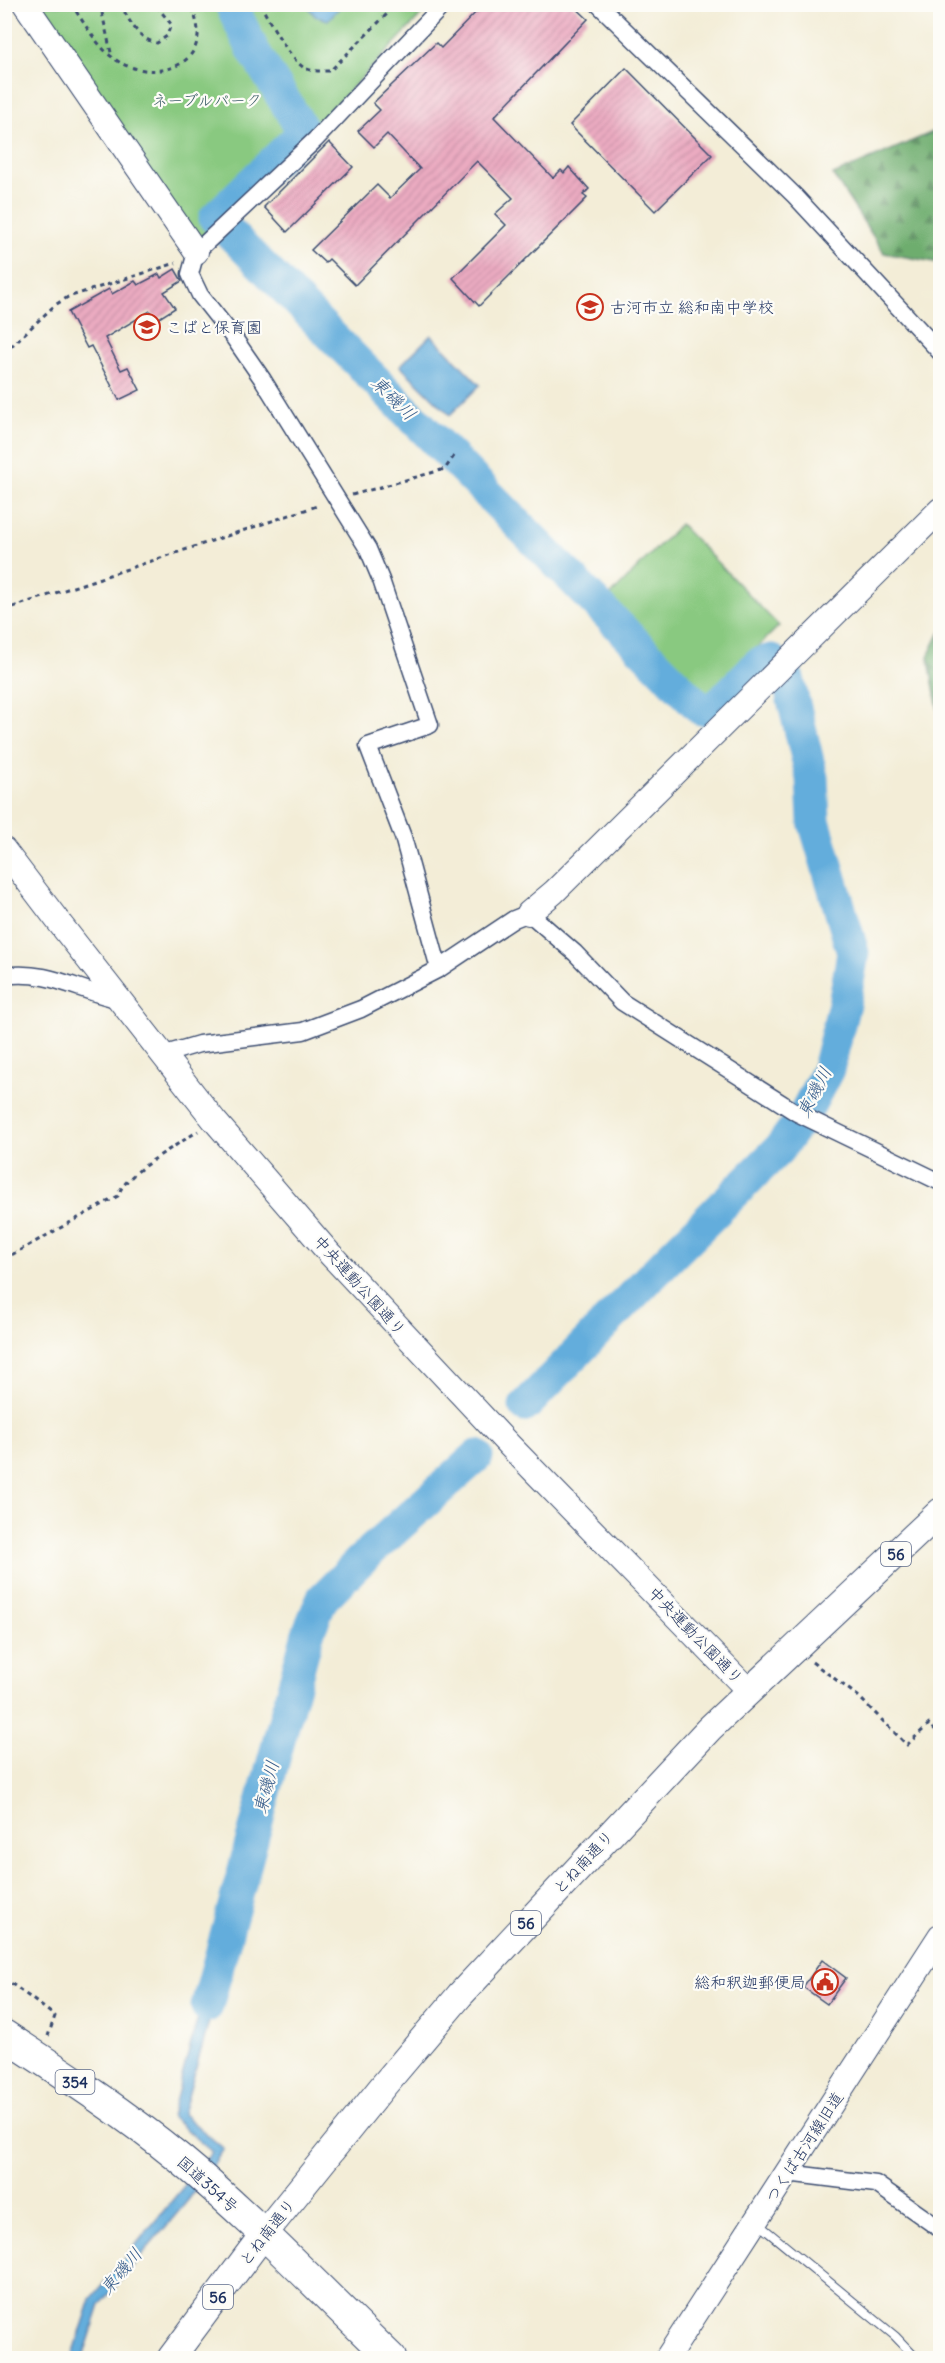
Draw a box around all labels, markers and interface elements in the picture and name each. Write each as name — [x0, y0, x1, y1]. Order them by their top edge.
park label: ネーブルパーク — [152, 90, 262, 110]
school or university icon: 古河市立 総和南中学校 — [575, 292, 605, 322]
place label: 古河市立 総和南中学校 — [610, 297, 774, 317]
school or university icon: こばと保育園 — [132, 312, 162, 342]
place label: こばと保育園 — [166, 317, 262, 337]
water label: 東磯川 — [367, 371, 421, 425]
water label: 東磯川 — [791, 1063, 837, 1121]
street label: 中央運動公園通り — [310, 1231, 410, 1339]
road number: 56 — [881, 1542, 911, 1566]
street label: 中央運動公園通り — [644, 1582, 748, 1688]
water label: 東磯川 — [248, 1758, 284, 1816]
street label: とね南通り — [548, 1826, 618, 1898]
road number: 56 — [511, 1911, 541, 1935]
public building icon: 総和釈迦郵便局 — [810, 1967, 840, 1997]
place label: 総和釈迦郵便局 — [694, 1972, 806, 1992]
road number: 354 — [56, 2070, 94, 2094]
street label: つくば古河線旧道 — [761, 2088, 847, 2206]
street label: 国道354号 — [173, 2151, 243, 2217]
street label: とね南通り — [234, 2194, 300, 2270]
water label: 東磯川 — [95, 2243, 147, 2299]
road number: 56 — [203, 2285, 233, 2309]

